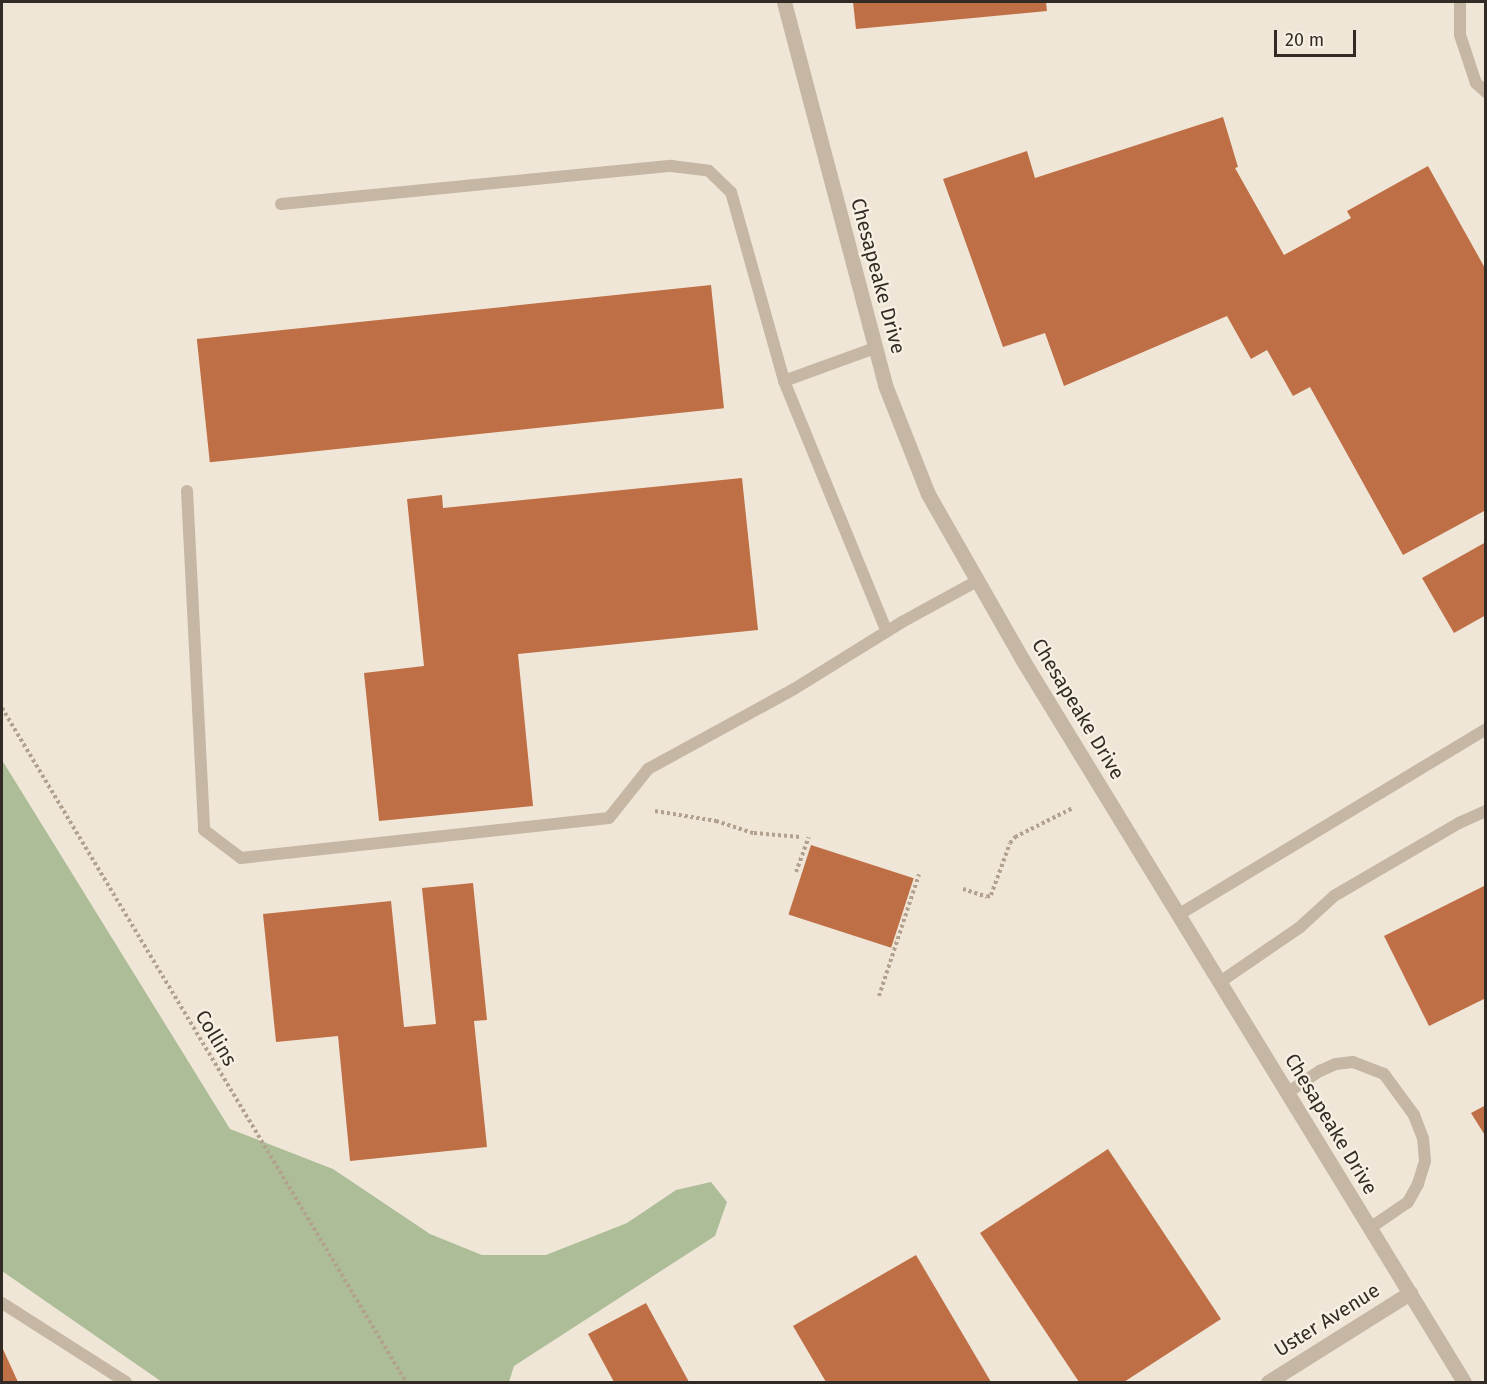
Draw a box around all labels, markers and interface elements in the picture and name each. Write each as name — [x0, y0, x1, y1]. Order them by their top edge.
scale bar — [1277, 18, 1360, 56]
text: 20 m — [1285, 29, 1324, 51]
street label: Chesapeake Drive — [846, 195, 910, 357]
street label: Chesapeake Drive — [1026, 634, 1130, 784]
street label: Collins — [190, 1006, 242, 1070]
street label: Chesapeake Drive — [1279, 1049, 1383, 1199]
street label: Uster Avenue — [1270, 1278, 1384, 1362]

